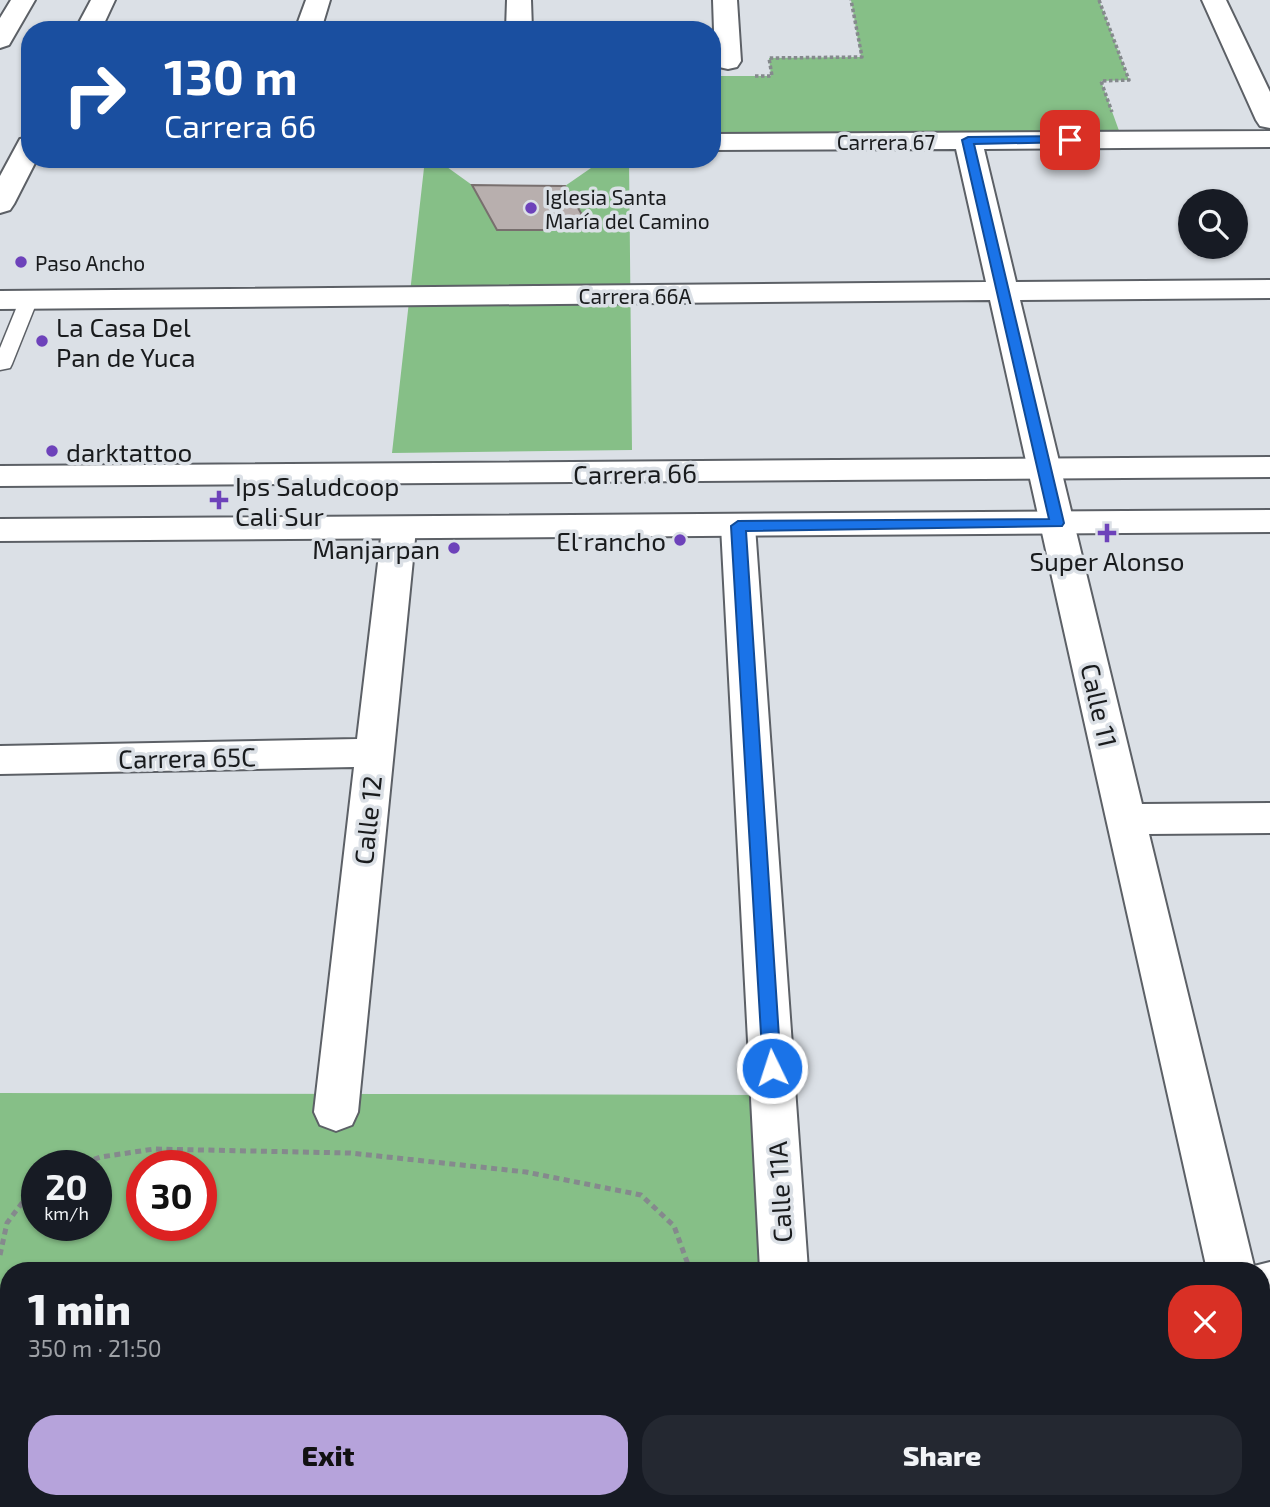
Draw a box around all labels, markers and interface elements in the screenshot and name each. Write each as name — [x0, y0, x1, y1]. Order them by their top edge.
text: 130 m — [164, 46, 298, 105]
icon: right — [49, 49, 140, 140]
text: Carrera 66 — [164, 106, 316, 144]
pin — [1040, 110, 1100, 170]
icon: arrive — [1051, 121, 1089, 159]
street label: Carrera 67 — [837, 129, 936, 154]
place label: Iglesia Santa María del Camino — [545, 184, 710, 233]
map controls — [1178, 189, 1248, 259]
button: search — [1178, 189, 1248, 259]
marker: Iglesia Santa María del Camino — [523, 200, 539, 216]
place label: Paso Ancho — [35, 250, 145, 275]
marker: Paso Ancho — [13, 254, 29, 270]
street label: Carrera 66A — [578, 283, 692, 308]
place label: La Casa Del Pan de Yuca — [56, 311, 196, 372]
marker: La Casa Del Pan de Yuca — [34, 333, 50, 349]
place label: darktattoo — [66, 436, 192, 467]
marker: darktattoo — [44, 443, 60, 459]
street label: Carrera 66 — [573, 456, 697, 490]
place label: Ips Saludcoop Cali Sur — [235, 470, 399, 531]
marker: Ips Saludcoop Cali Sur — [209, 490, 229, 510]
place label: El rancho — [556, 525, 666, 556]
marker: Super Alonso — [1099, 525, 1115, 541]
marker: El rancho — [672, 532, 688, 548]
place label: Manjarpan — [312, 533, 440, 564]
marker: Manjarpan — [446, 540, 462, 556]
place label: Super Alonso — [1029, 545, 1185, 576]
street label: Calle 11 — [1075, 660, 1125, 750]
street label: Carrera 65C — [118, 740, 256, 774]
street label: Calle 12 — [347, 774, 387, 866]
position arrow — [735, 1031, 809, 1105]
street label: Calle 11A — [761, 1141, 797, 1243]
speed limit sign: 30 — [126, 1150, 217, 1241]
text: 20 — [45, 1165, 88, 1207]
text: km/h — [44, 1202, 89, 1224]
text: 1 min — [28, 1283, 131, 1333]
button: close — [1168, 1285, 1242, 1359]
text: 350 m · 21:50 — [28, 1334, 162, 1362]
button: Exit — [28, 1415, 628, 1495]
button: Share — [642, 1415, 1242, 1495]

